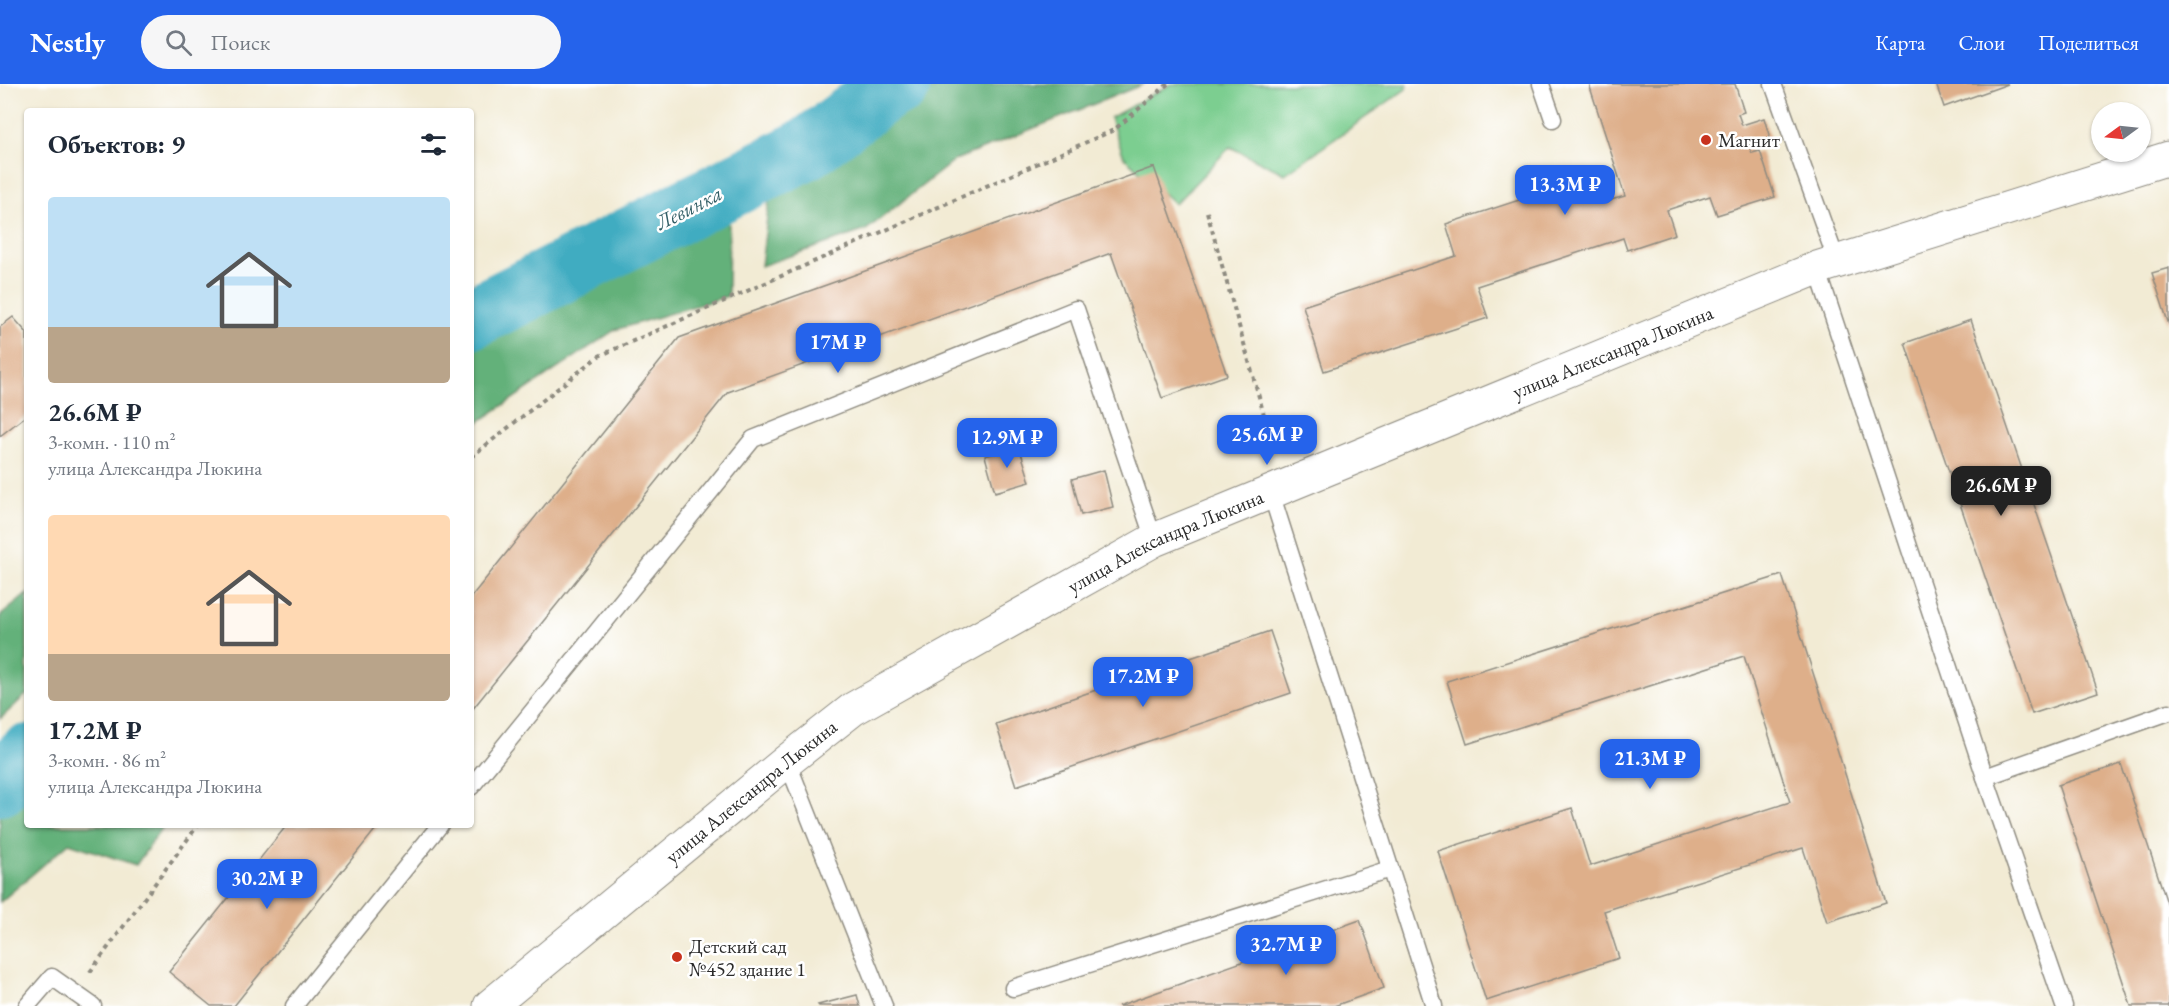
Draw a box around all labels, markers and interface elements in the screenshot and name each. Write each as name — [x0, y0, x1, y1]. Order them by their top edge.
search box — [141, 15, 561, 69]
text: Nestly — [30, 24, 105, 60]
icon: search — [162, 26, 195, 59]
text: Поиск — [210, 28, 270, 57]
text: Карта — [1875, 29, 1925, 56]
text: Слои — [1958, 29, 2005, 56]
text: Поделиться — [2038, 29, 2139, 56]
north arrow — [2091, 102, 2151, 162]
map controls — [2091, 102, 2151, 162]
text: Объектов: 9 — [48, 127, 185, 161]
place label: Магнит — [1718, 127, 1780, 153]
icon: filters — [417, 128, 450, 161]
marker: Магнит — [1699, 133, 1713, 147]
pin: 13.3M ₽ — [1510, 165, 1620, 216]
text: 13.3M ₽ — [1529, 171, 1601, 197]
water label: Левинка — [650, 179, 727, 236]
icon: home — [195, 236, 303, 344]
street label: улица Александра Люкина — [1509, 299, 1717, 405]
pin: 17M ₽ — [796, 323, 880, 374]
text: 17M ₽ — [810, 329, 866, 355]
text: 26.6M ₽ — [48, 395, 142, 429]
pin: 25.6M ₽ — [1212, 415, 1322, 466]
pin: 12.9M ₽ — [952, 418, 1062, 469]
text: 25.6M ₽ — [1231, 421, 1303, 447]
text: 12.9M ₽ — [971, 424, 1043, 450]
text: 3-комн. · 110 m² — [48, 429, 176, 455]
text: улица Александра Люкина — [48, 455, 262, 481]
pin: 26.6M ₽ — [1946, 466, 2056, 517]
text: 26.6M ₽ — [1965, 472, 2037, 498]
street label: улица Александра Люкина — [1063, 484, 1267, 599]
icon: home — [195, 554, 303, 662]
pin: 17.2M ₽ — [1088, 657, 1198, 708]
text: 17.2M ₽ — [1107, 663, 1179, 689]
text: 17.2M ₽ — [48, 713, 142, 747]
street label: улица Александра Люкина — [660, 714, 842, 869]
pin: 21.3M ₽ — [1595, 739, 1705, 790]
text: 21.3M ₽ — [1614, 745, 1686, 771]
text: 3-комн. · 86 m² — [48, 747, 166, 773]
text: улица Александра Люкина — [48, 773, 262, 799]
pin: 30.2M ₽ — [212, 859, 322, 910]
text: 30.2M ₽ — [231, 865, 303, 891]
pin: 32.7M ₽ — [1231, 925, 1341, 976]
text: 32.7M ₽ — [1250, 931, 1322, 957]
place label: Детский сад №452 здание 1 — [689, 933, 806, 982]
marker: Детский сад №452 здание 1 — [670, 950, 684, 964]

